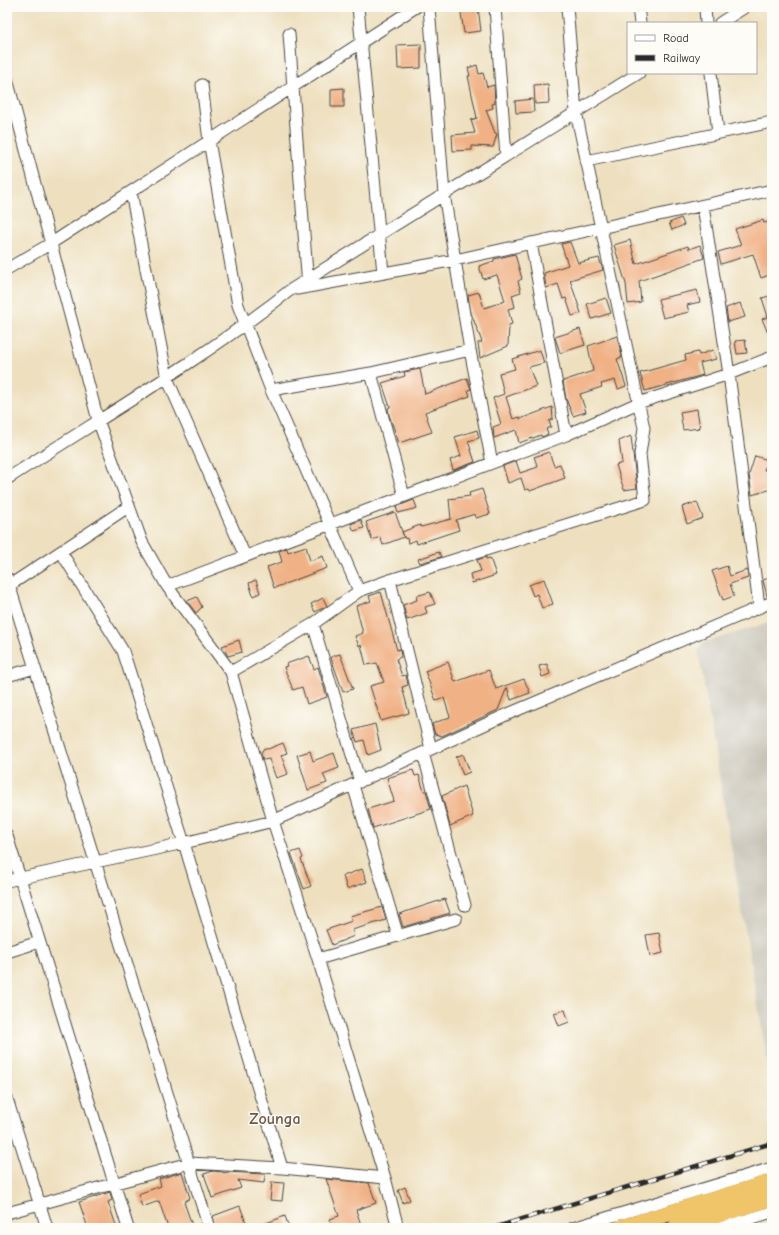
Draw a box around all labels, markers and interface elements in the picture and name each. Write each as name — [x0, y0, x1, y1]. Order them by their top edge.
legend — [627, 22, 757, 74]
text: Road — [663, 31, 689, 45]
text: Railway — [663, 51, 701, 65]
district label: Zounga — [249, 1110, 301, 1128]

